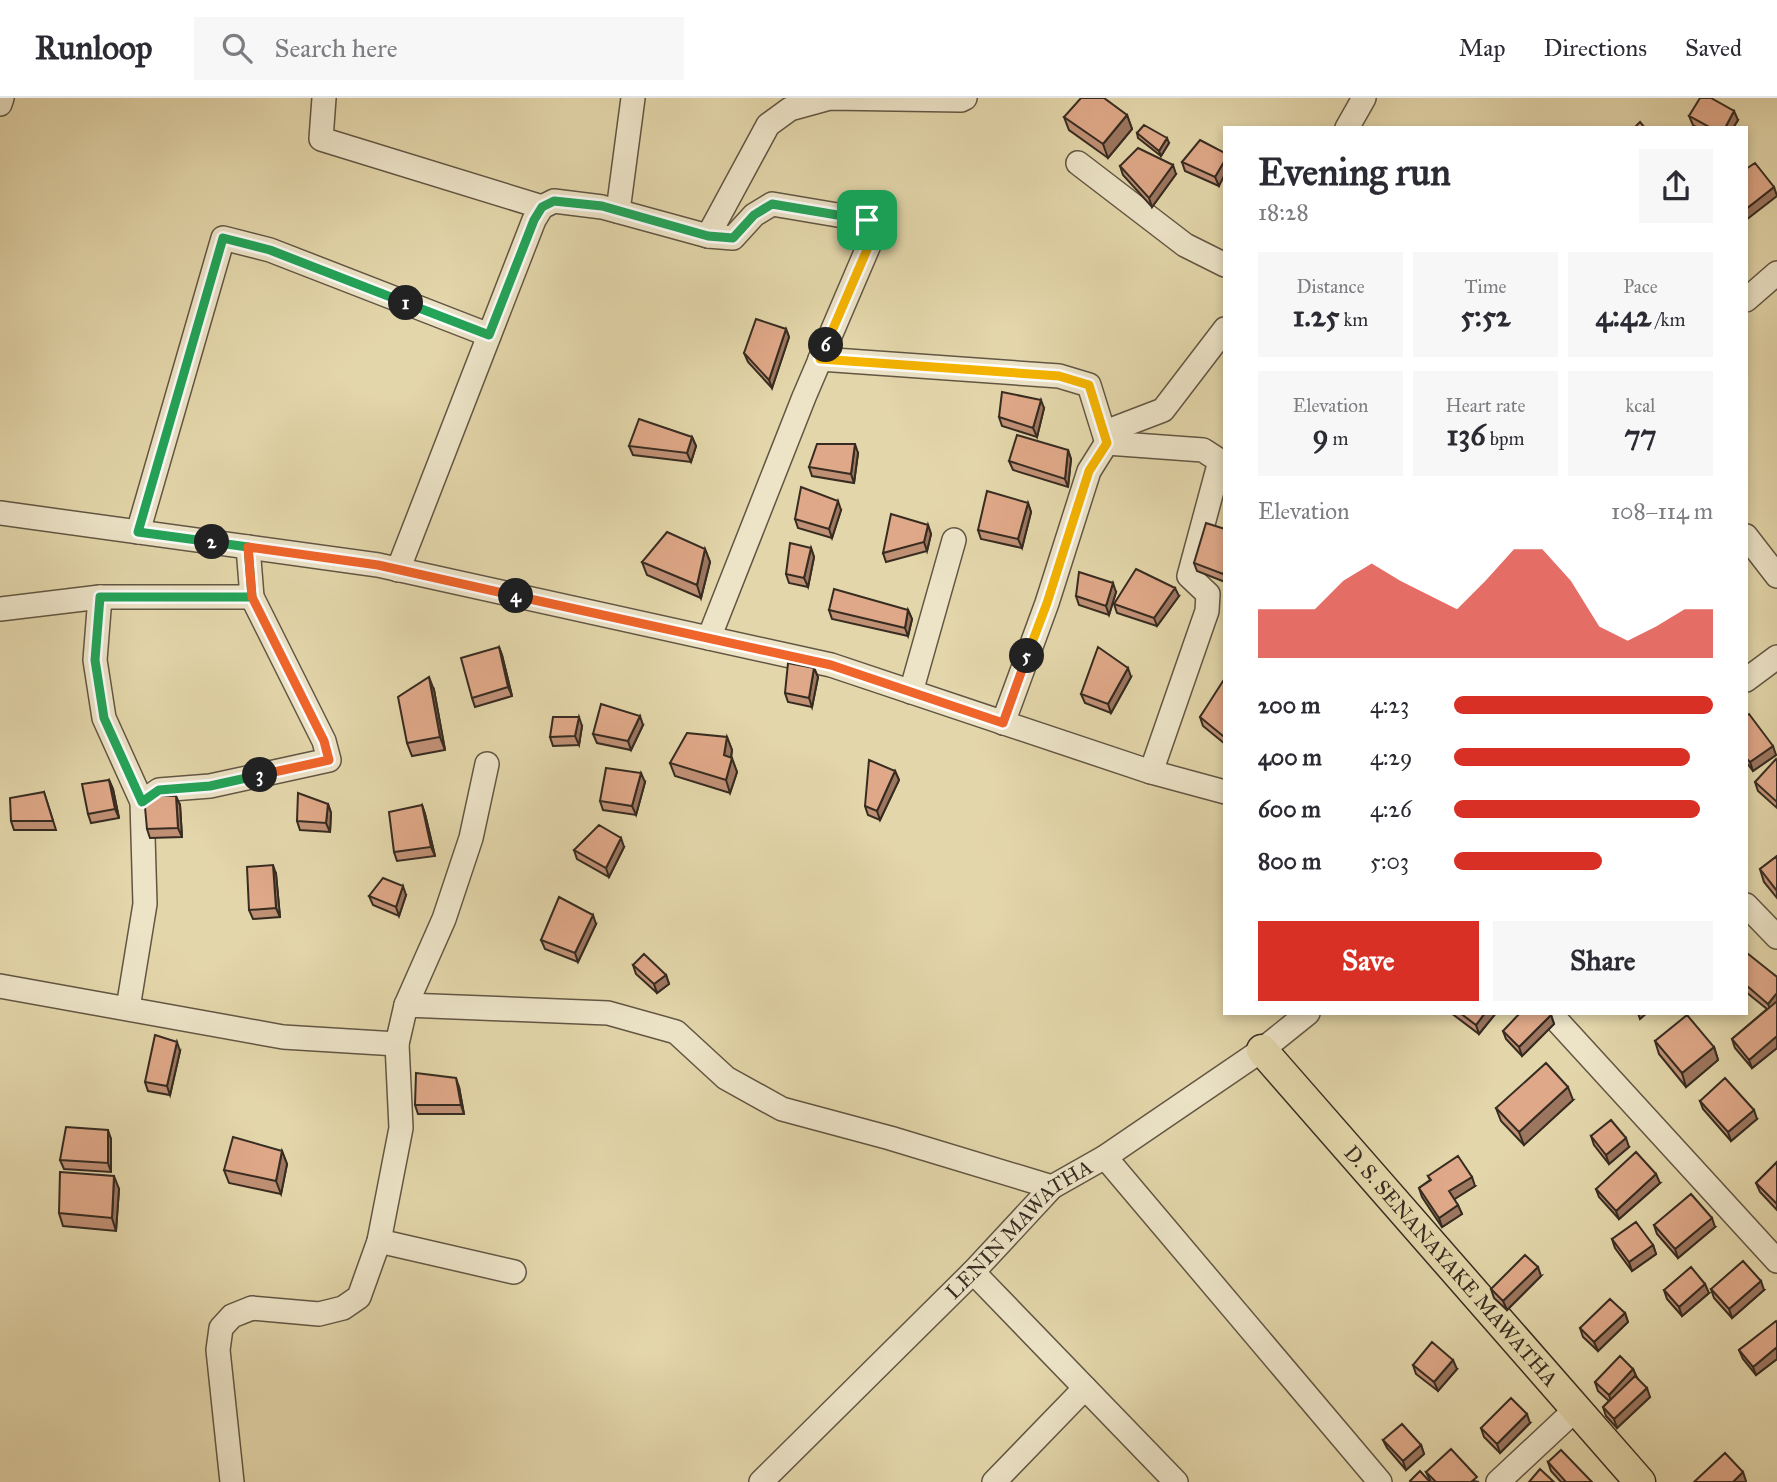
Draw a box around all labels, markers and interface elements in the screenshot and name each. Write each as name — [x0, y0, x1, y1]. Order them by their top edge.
search box — [194, 17, 684, 80]
text: Runloop — [35, 28, 152, 68]
icon: search — [218, 29, 256, 67]
text: Search here — [274, 32, 397, 64]
text: Map — [1459, 33, 1506, 63]
text: Directions — [1544, 33, 1647, 63]
text: Saved — [1685, 33, 1742, 63]
text: Evening run — [1258, 149, 1451, 195]
button: share — [1639, 149, 1713, 223]
pin — [837, 190, 897, 250]
text: 18:28 — [1258, 198, 1309, 226]
icon: arrive — [848, 201, 886, 239]
text: Distance — [1296, 275, 1365, 298]
text: Time — [1464, 275, 1507, 298]
text: Pace — [1623, 275, 1658, 298]
pin: 1 — [388, 286, 424, 320]
text: 1 — [402, 291, 409, 314]
text: 1.25 — [1293, 298, 1339, 334]
text: 5:52 — [1460, 298, 1511, 334]
text: 4:42 — [1596, 298, 1651, 334]
text: km — [1339, 308, 1368, 331]
text: /km — [1651, 308, 1685, 331]
pin: 6 — [808, 328, 844, 362]
text: 6 — [821, 333, 830, 356]
text: Elevation — [1293, 394, 1368, 417]
text: Heart rate — [1446, 394, 1525, 417]
text: kcal — [1626, 394, 1655, 417]
text: 9 — [1312, 417, 1329, 453]
text: 136 — [1447, 417, 1486, 453]
text: 77 — [1624, 417, 1657, 453]
text: m — [1329, 427, 1349, 450]
text: bpm — [1486, 427, 1524, 450]
text: Elevation — [1258, 497, 1349, 525]
text: 108–114 m — [1611, 497, 1713, 525]
pin: 2 — [194, 524, 230, 560]
text: 2 — [207, 530, 216, 553]
pin: 4 — [498, 578, 534, 614]
text: 4 — [510, 584, 521, 607]
pin: 5 — [1010, 638, 1044, 674]
text: 5 — [1022, 644, 1031, 667]
text: 200 m — [1258, 691, 1320, 719]
text: 4:23 — [1370, 691, 1409, 719]
text: 400 m — [1258, 743, 1322, 771]
text: 4:29 — [1370, 743, 1412, 771]
pin: 3 — [243, 758, 278, 792]
text: 3 — [256, 763, 263, 786]
text: 600 m — [1258, 795, 1321, 823]
text: 4:26 — [1370, 795, 1412, 823]
text: 800 m — [1258, 847, 1321, 875]
text: 5:03 — [1370, 847, 1409, 875]
button: Save — [1258, 921, 1479, 1001]
button: Share — [1493, 921, 1713, 1001]
street label: D. S. SENANAYAKE MAWATHA — [1339, 1140, 1563, 1392]
street label: LENIN MAWATHA — [940, 1154, 1097, 1305]

